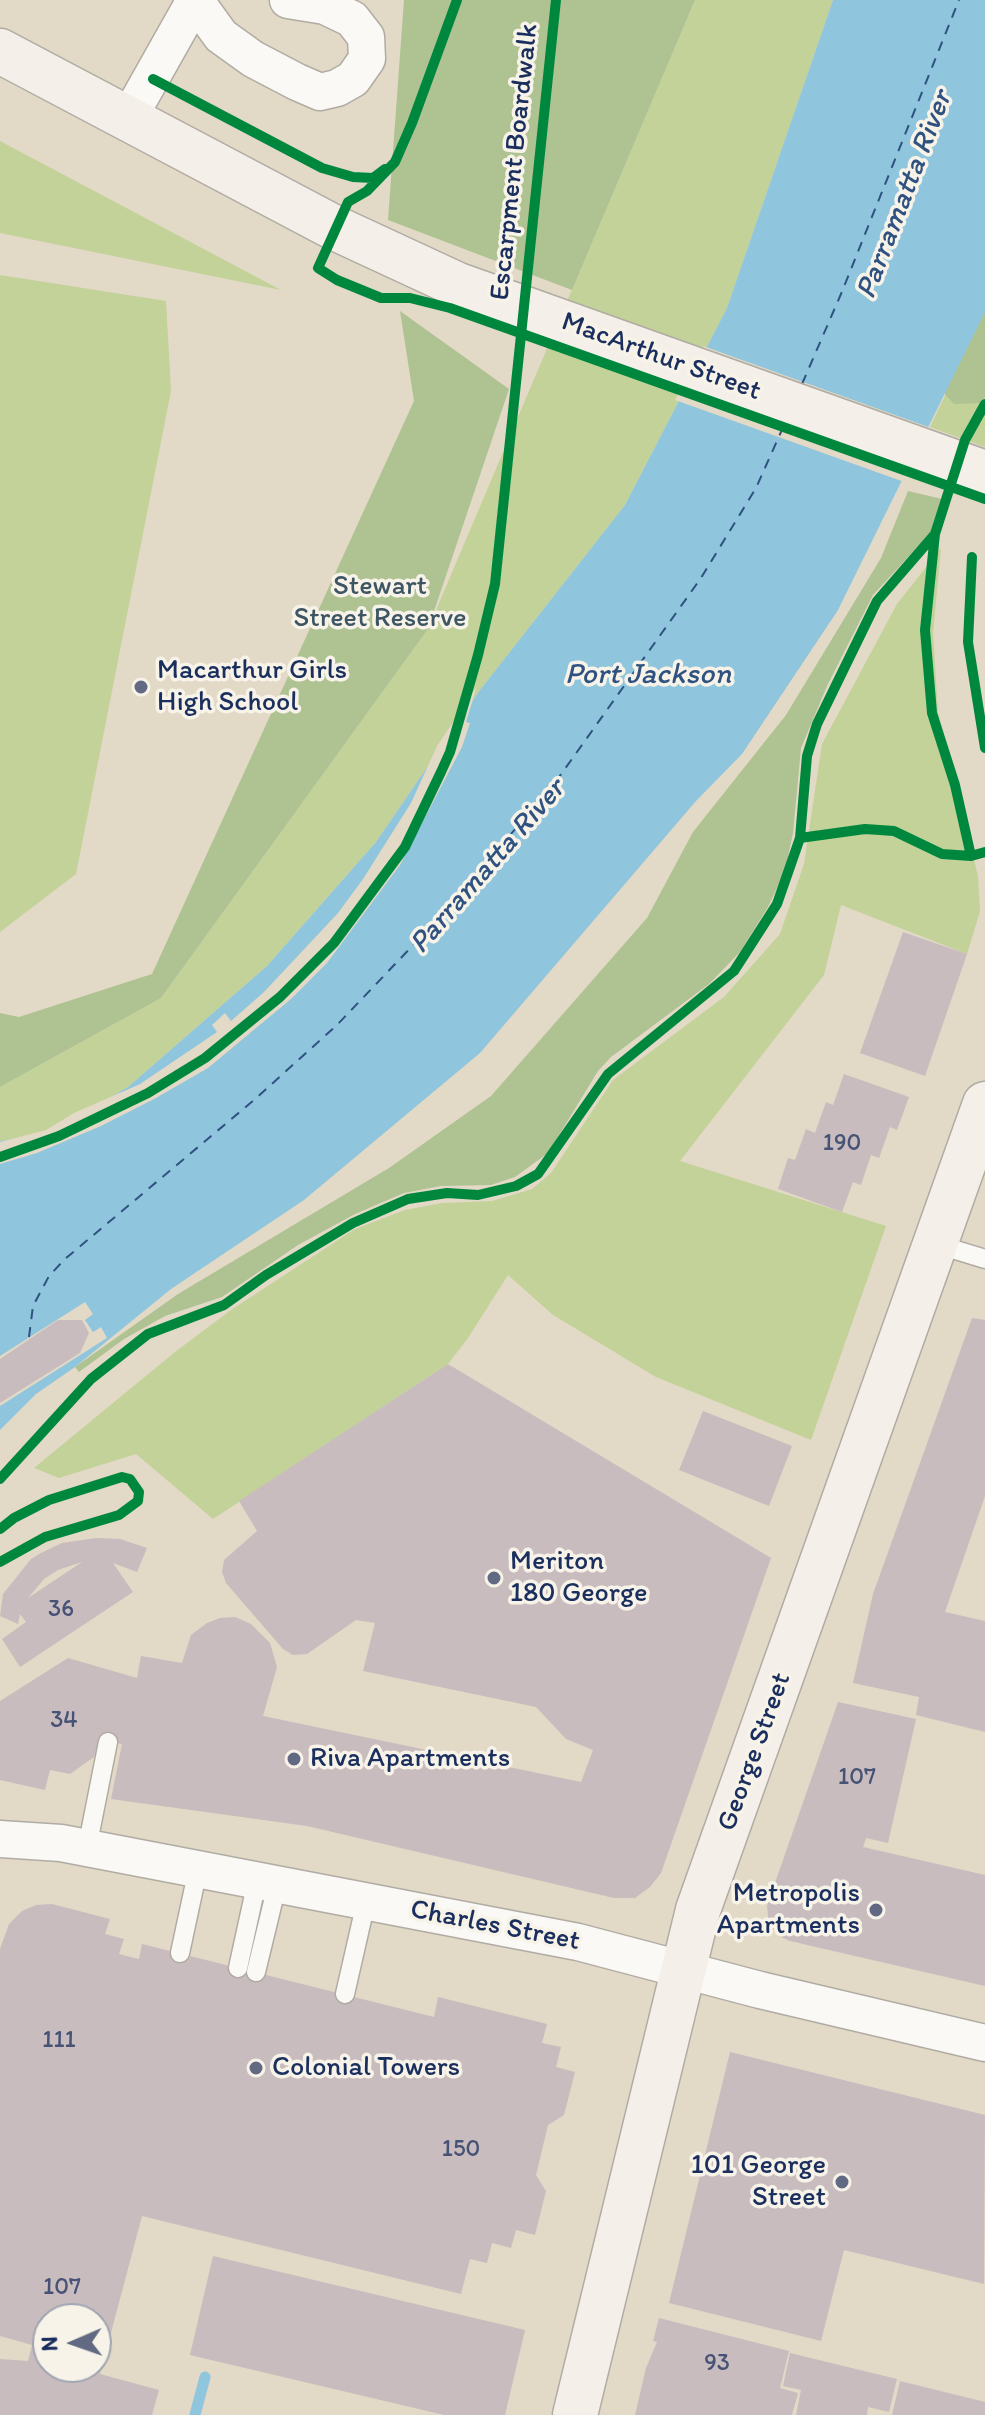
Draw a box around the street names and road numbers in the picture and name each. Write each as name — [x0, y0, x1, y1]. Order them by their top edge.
street label: Escarpment Boardwalk — [484, 22, 546, 302]
street label: MacArthur Street — [557, 305, 765, 409]
street label: George Street — [711, 1668, 799, 1836]
street label: Charles Street — [407, 1893, 583, 1959]

